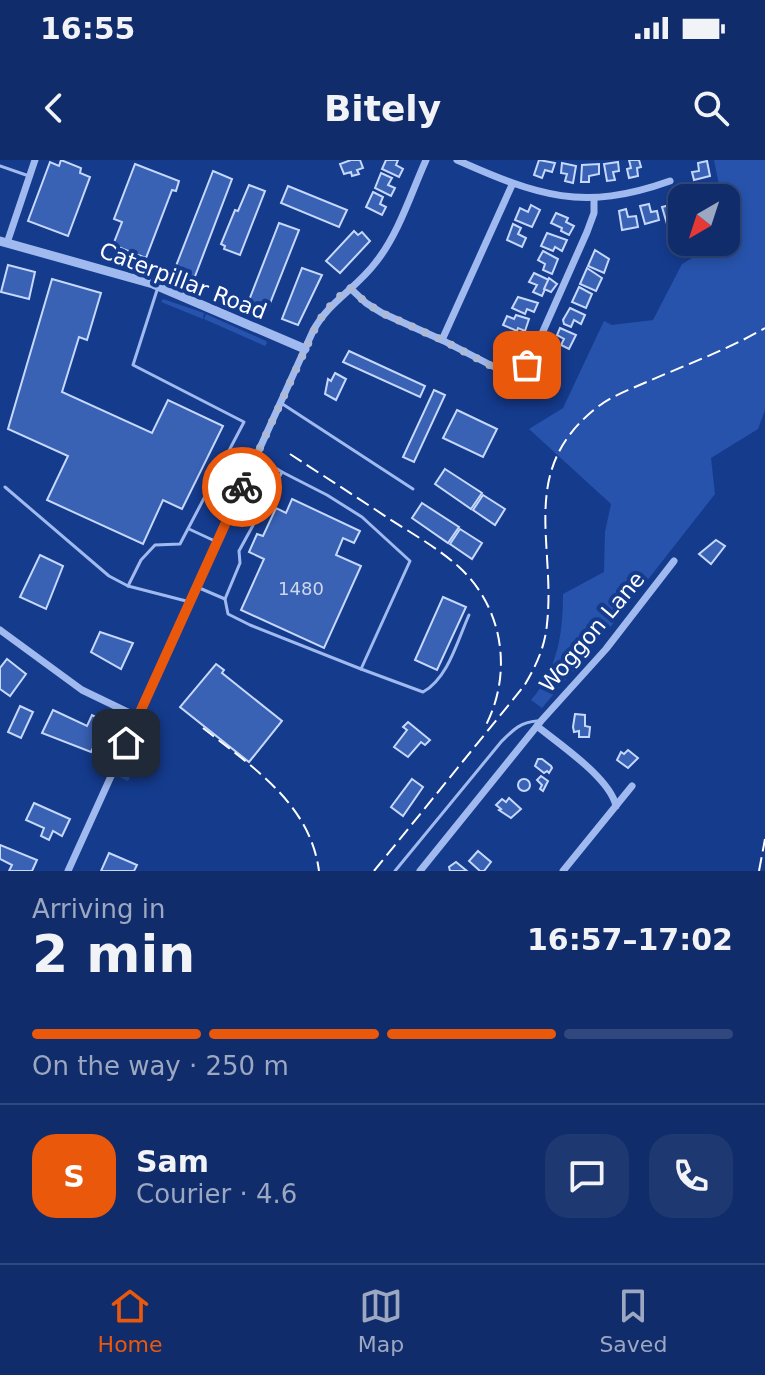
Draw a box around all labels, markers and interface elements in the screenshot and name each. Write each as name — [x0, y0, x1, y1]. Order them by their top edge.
text: 16:55 — [40, 11, 136, 46]
icon: back — [32, 86, 76, 130]
icon: search — [689, 86, 733, 130]
text: Bitely — [324, 88, 441, 129]
north arrow — [668, 184, 740, 256]
map controls — [668, 184, 740, 256]
street label: Caterpillar Road — [96, 238, 270, 324]
pin — [493, 331, 561, 399]
icon: bag — [505, 343, 549, 387]
courier — [202, 447, 282, 527]
icon: bike — [220, 465, 264, 509]
street label: Woggon Lane — [534, 567, 650, 697]
house number: 1480 — [278, 578, 324, 599]
pin — [92, 709, 160, 777]
icon: home — [104, 721, 148, 765]
text: Arriving in — [32, 894, 166, 924]
text: 16:57–17:02 — [527, 922, 733, 957]
text: 2 min — [32, 924, 195, 984]
text: On the way · 250 m — [32, 1051, 289, 1081]
button: chat — [545, 1134, 629, 1218]
button: phone — [649, 1134, 733, 1218]
text: Sam — [136, 1144, 209, 1179]
text: S — [63, 1159, 85, 1194]
text: Courier · 4.6 — [136, 1179, 297, 1209]
tab: Home — [98, 1284, 163, 1357]
tab: Map — [358, 1284, 404, 1357]
tab: Saved — [599, 1284, 667, 1357]

